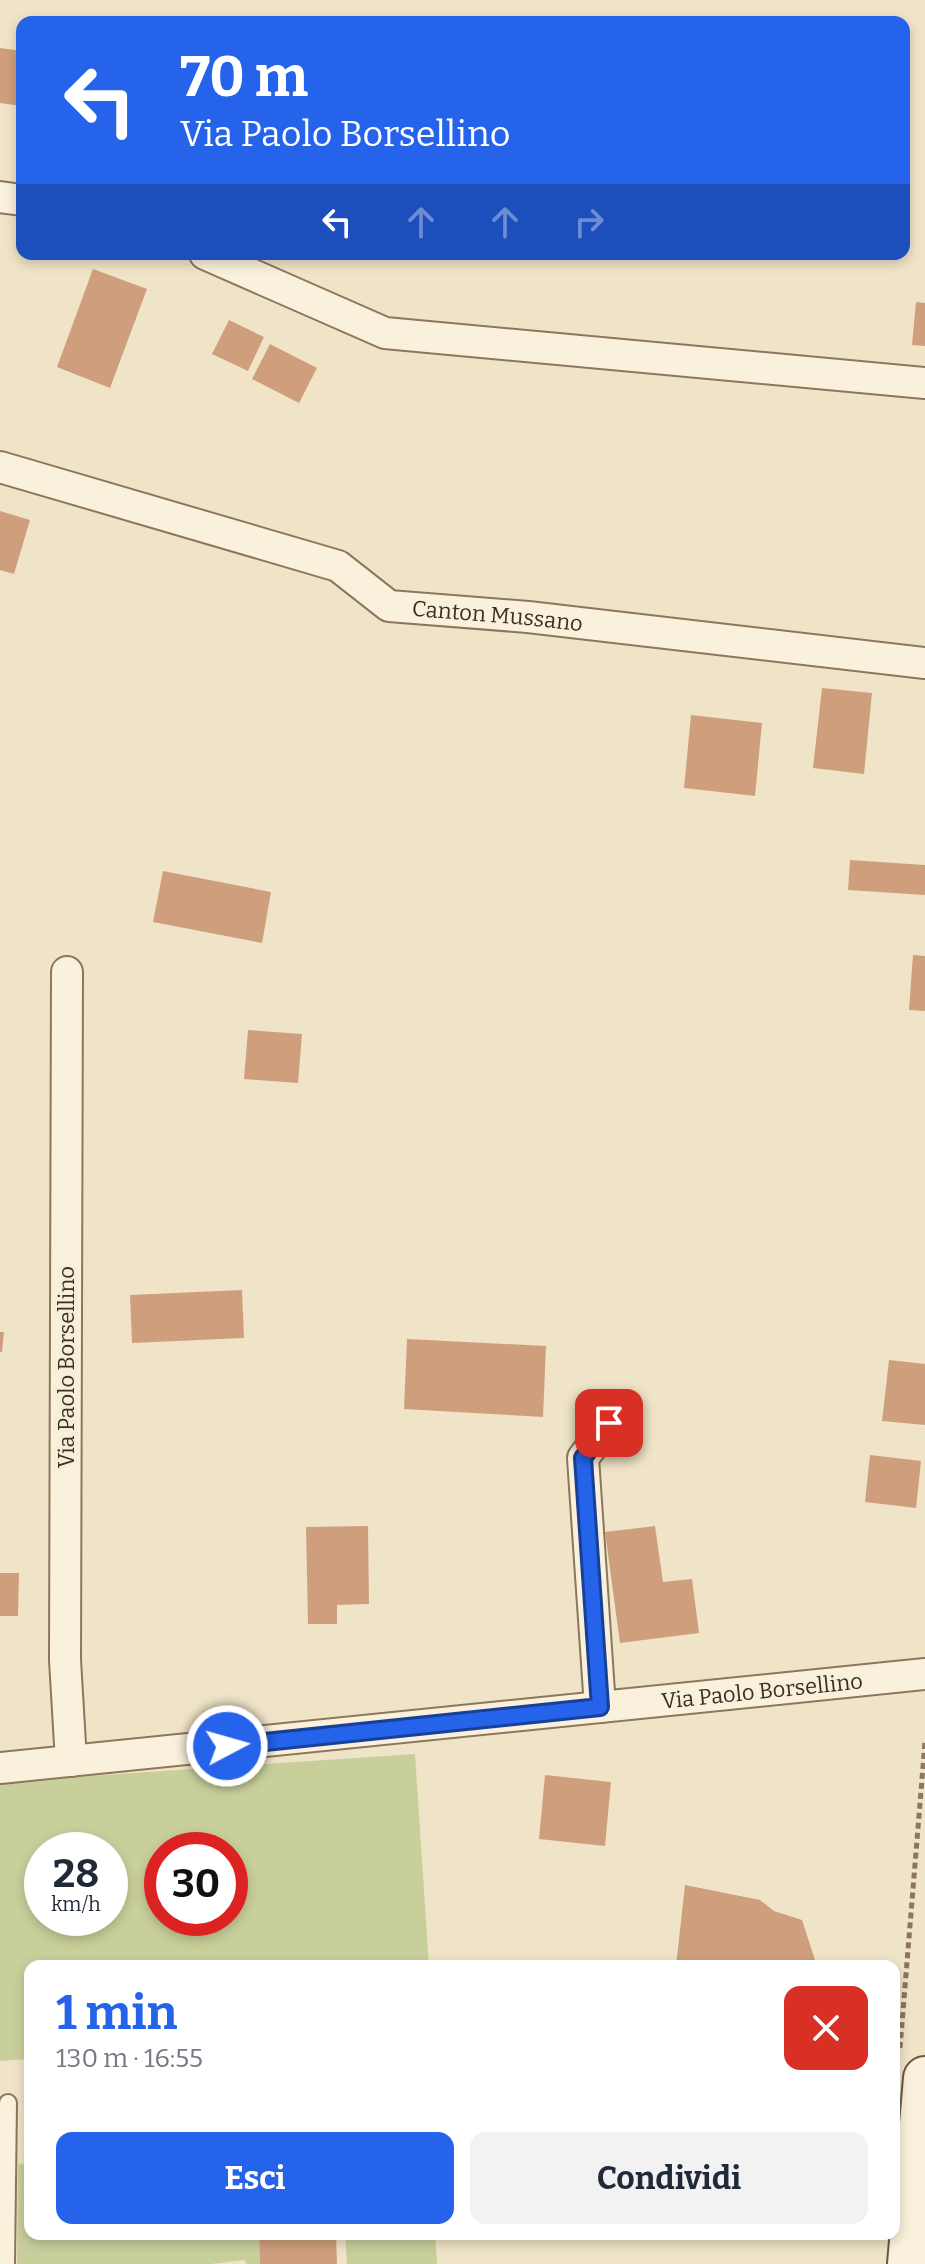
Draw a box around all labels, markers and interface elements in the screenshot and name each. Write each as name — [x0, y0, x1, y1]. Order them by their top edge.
text: 70 m — [180, 44, 308, 111]
icon: left — [48, 48, 152, 152]
text: Via Paolo Borsellino — [180, 112, 510, 156]
icon: left — [315, 200, 359, 244]
icon: ahead — [399, 200, 443, 244]
icon: ahead — [483, 200, 527, 244]
icon: right — [567, 200, 611, 244]
street label: Canton Mussano — [411, 594, 584, 637]
street label: Via Paolo Borsellino — [53, 1266, 80, 1468]
pin — [575, 1389, 643, 1457]
icon: arrive — [587, 1401, 631, 1445]
street label: Via Paolo Borsellino — [660, 1667, 864, 1714]
position arrow — [185, 1704, 269, 1788]
speed limit sign: 30 — [144, 1832, 248, 1936]
text: 28 — [53, 1850, 99, 1898]
text: km/h — [51, 1892, 101, 1916]
text: 1 min — [56, 1984, 177, 2042]
button: close — [784, 1986, 868, 2070]
text: 130 m · 16:55 — [56, 2043, 203, 2074]
button: Esci — [56, 2132, 454, 2224]
button: Condividi — [470, 2132, 868, 2224]

